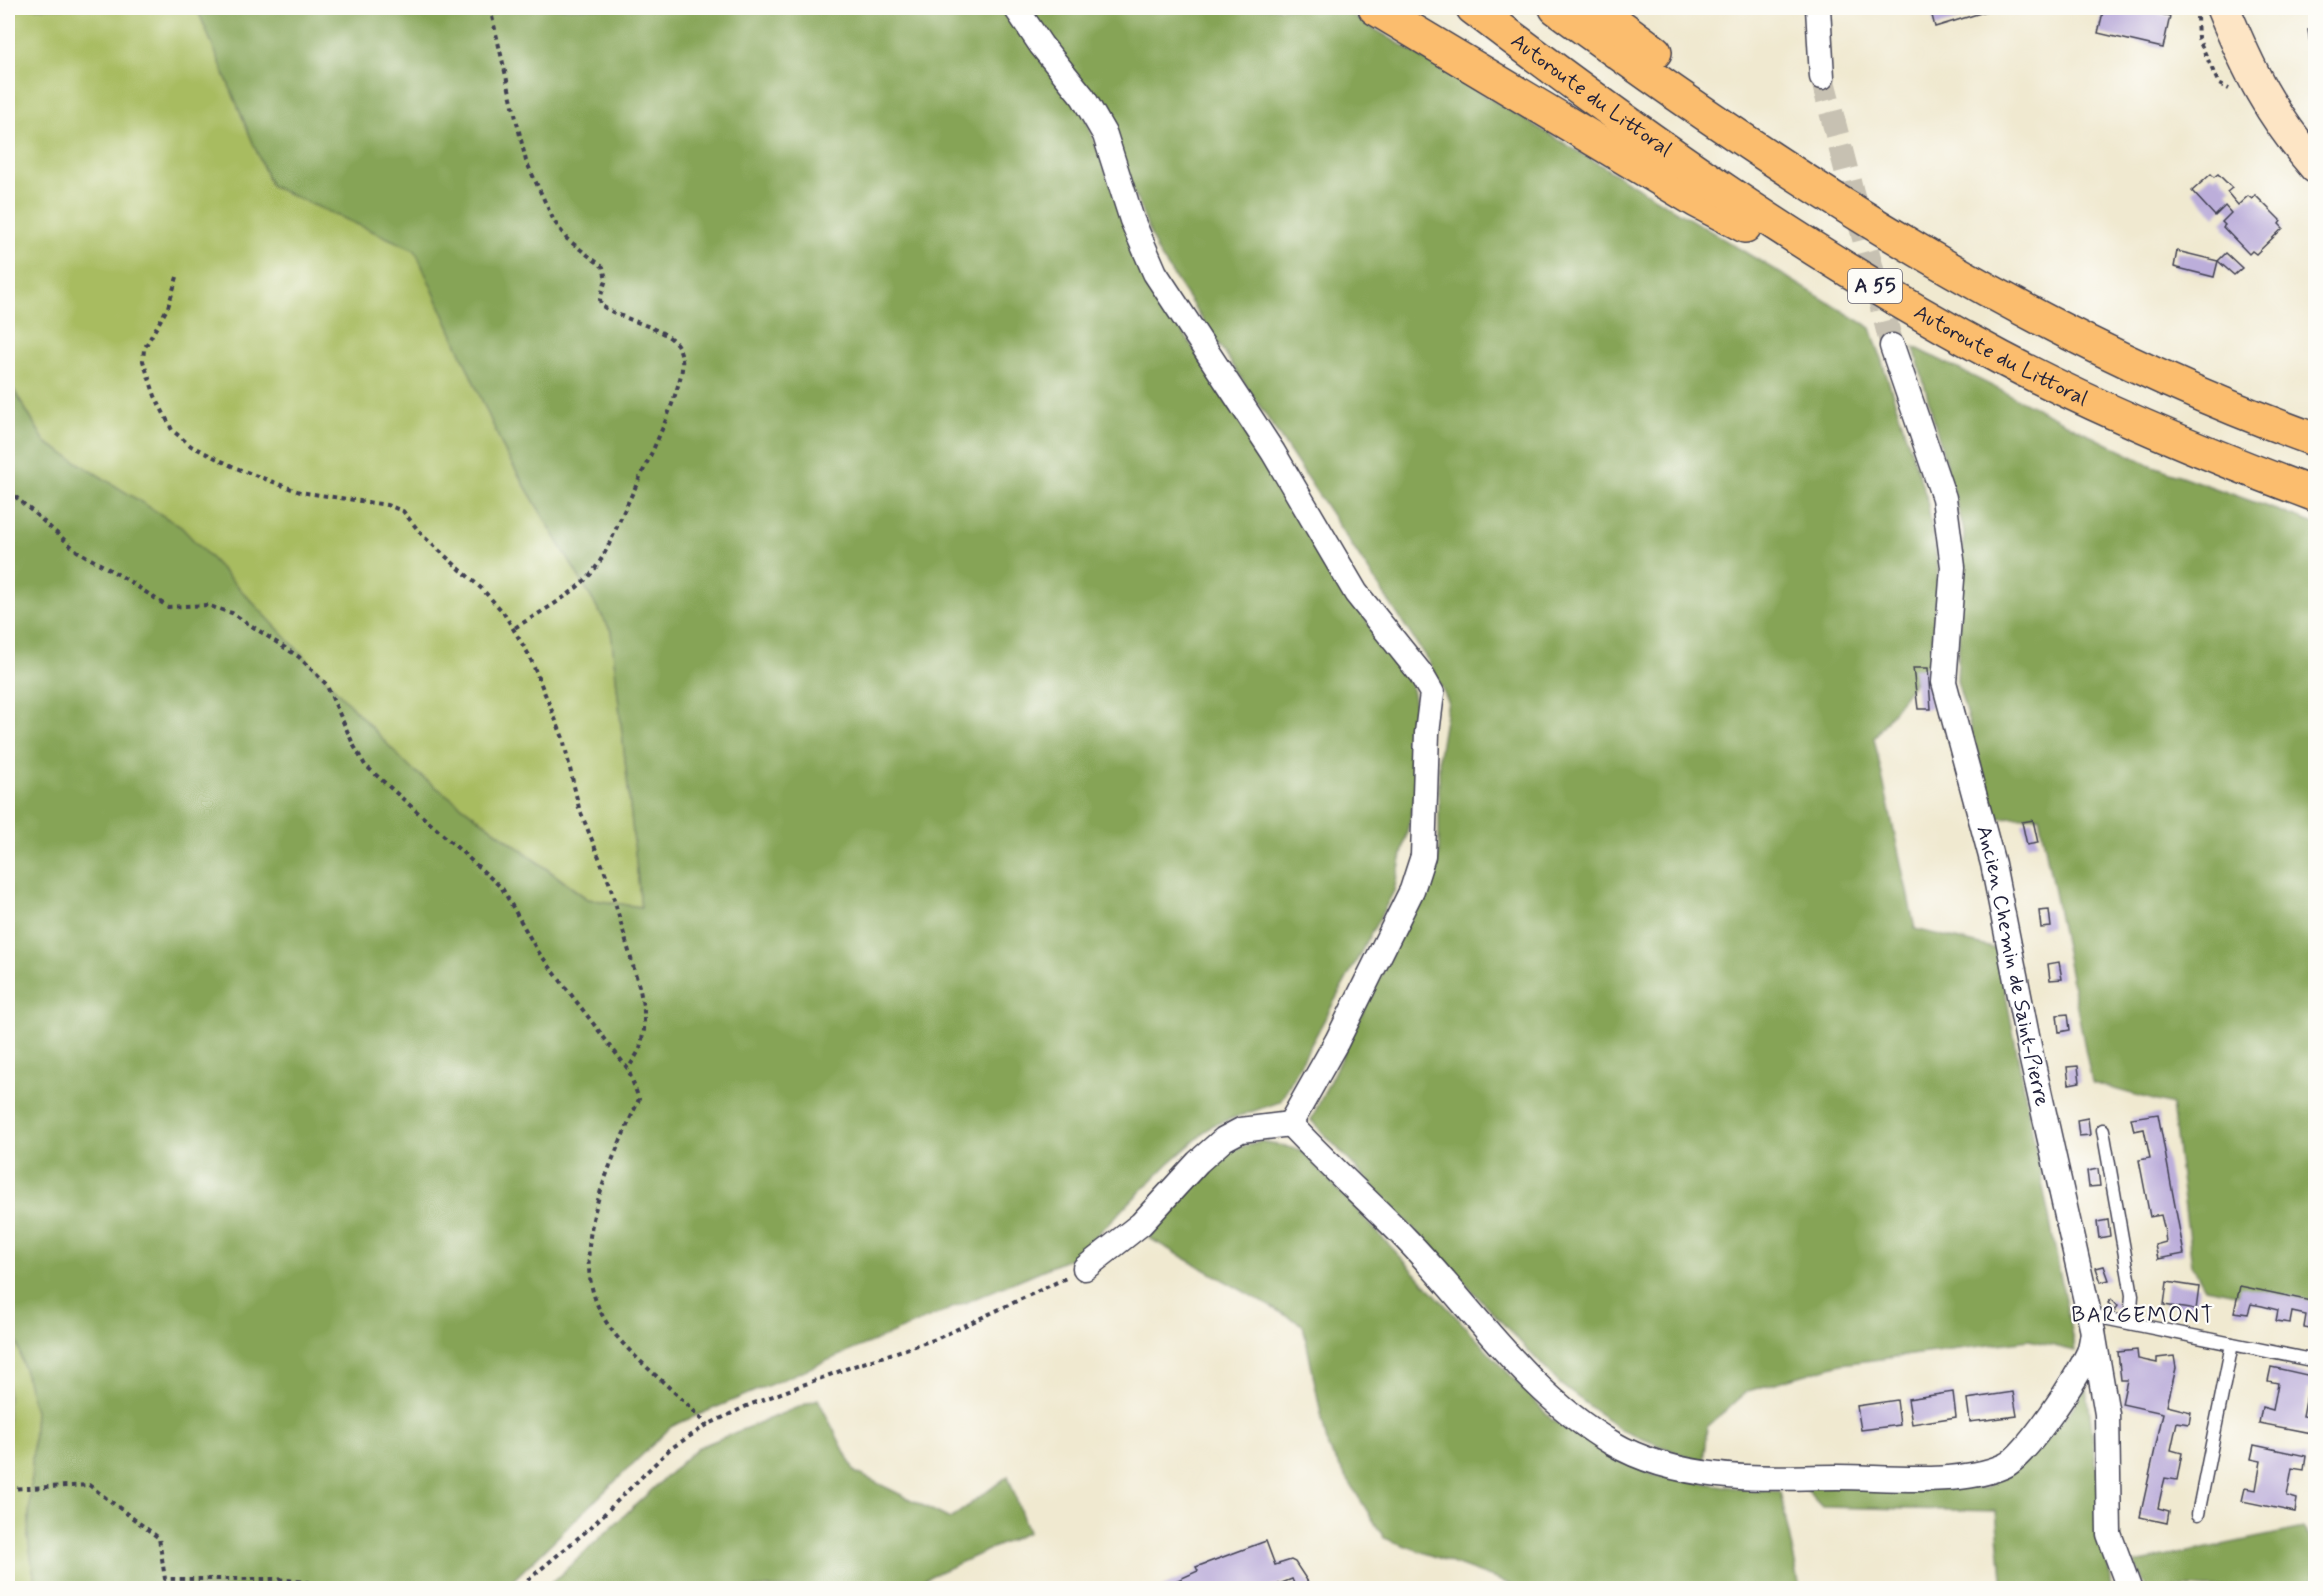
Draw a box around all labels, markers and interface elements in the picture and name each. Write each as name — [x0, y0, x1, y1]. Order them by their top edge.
street label: Autoroute du Littoral — [1505, 27, 1677, 163]
road number: A 55 — [1848, 269, 1902, 303]
street label: Autoroute du Littoral — [1909, 298, 2092, 413]
street label: Ancien Chemin de Saint-Pierre — [1969, 823, 2056, 1109]
district label: BARGEMONT — [2071, 1302, 2215, 1330]

